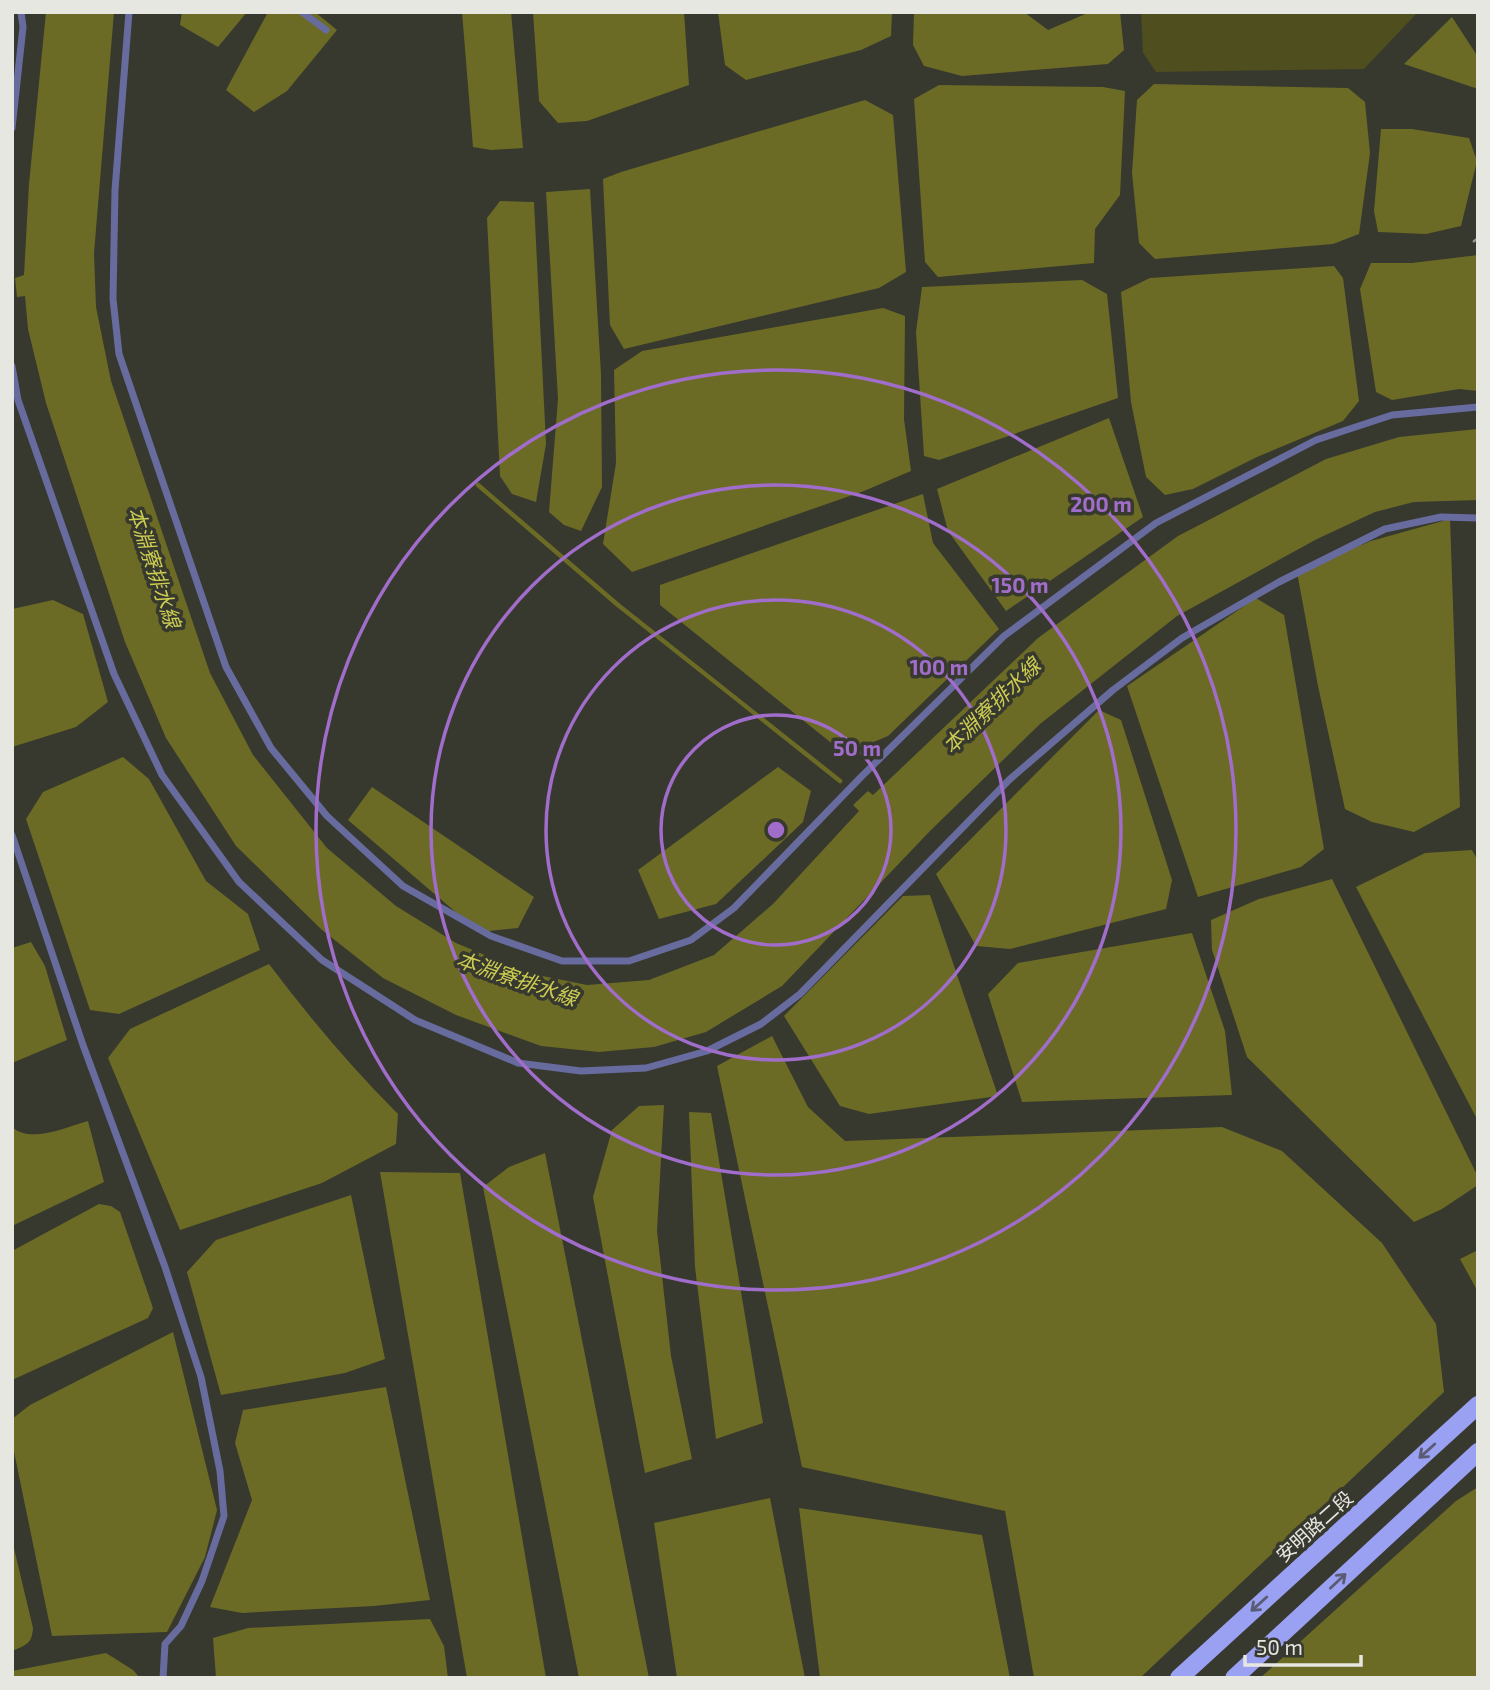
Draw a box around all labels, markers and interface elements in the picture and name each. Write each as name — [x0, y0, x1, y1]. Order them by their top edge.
text: 200 m — [1070, 491, 1132, 516]
water label: 本淵寮排水線 — [124, 503, 187, 633]
text: 150 m — [992, 572, 1048, 597]
water label: 本淵寮排水線 — [937, 651, 1046, 758]
text: 100 m — [910, 654, 968, 679]
text: 50 m — [833, 735, 881, 760]
centre of rings — [764, 818, 788, 842]
water label: 本淵寮排水線 — [453, 946, 583, 1011]
one-way arrow — [1419, 1442, 1436, 1459]
street label: 安明路二段 — [1271, 1486, 1357, 1566]
one-way arrow — [1329, 1573, 1346, 1590]
one-way arrow — [1250, 1596, 1268, 1612]
scale bar — [1245, 1624, 1360, 1668]
text: 50 m — [1256, 1634, 1303, 1659]

